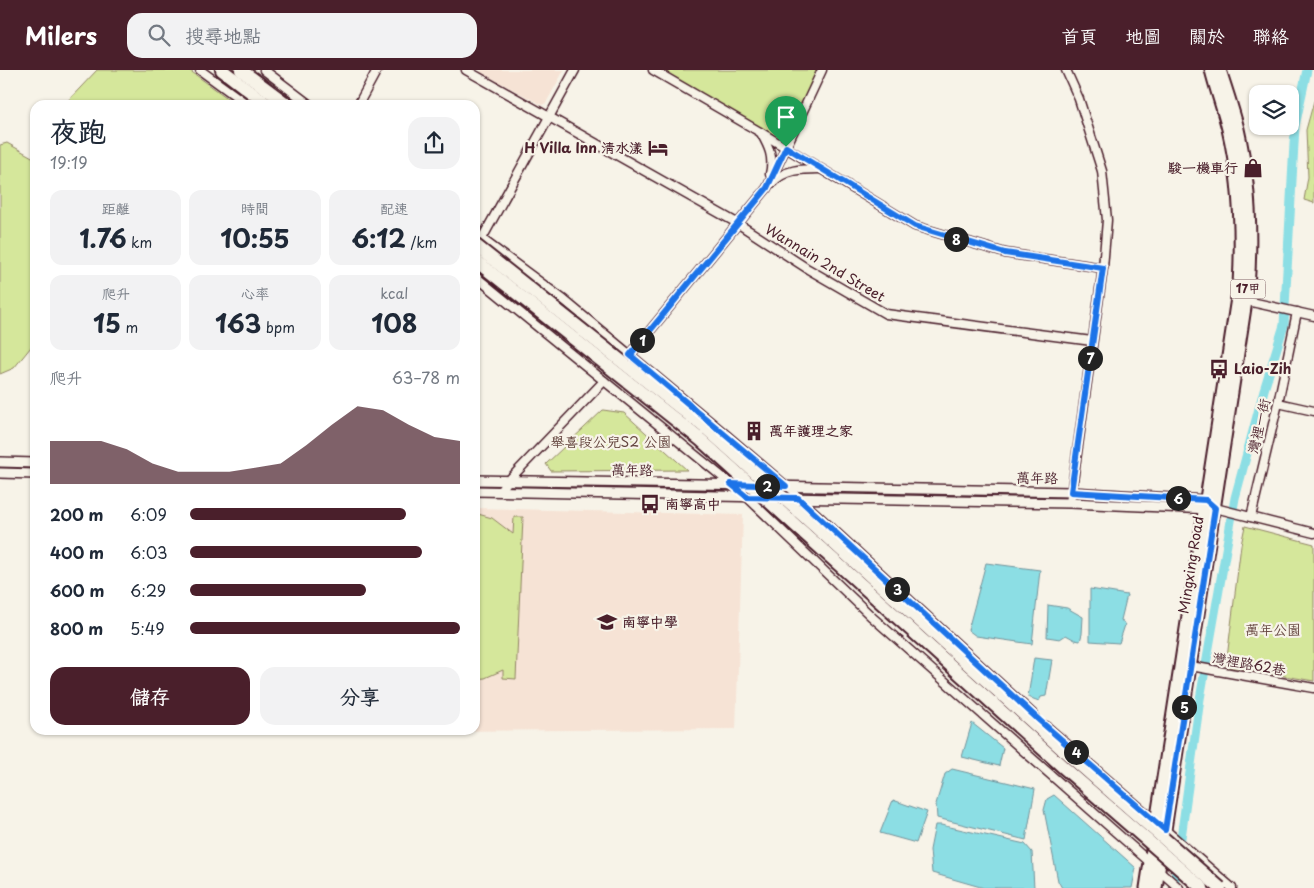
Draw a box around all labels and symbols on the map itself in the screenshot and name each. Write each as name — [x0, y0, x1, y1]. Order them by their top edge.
pin — [765, 96, 807, 147]
place label: H Villa Inn 清水漾 — [524, 137, 643, 158]
hotel icon: H Villa Inn 清水漾 — [647, 137, 669, 159]
place label: 駿一機車行 — [1168, 157, 1238, 178]
shop icon: 駿一機車行 — [1242, 157, 1264, 179]
street label: Wannain 2nd Street — [761, 218, 890, 307]
pin: 8 — [944, 226, 968, 252]
road number: 17甲 — [1230, 280, 1266, 298]
pin: 1 — [630, 328, 654, 352]
pin: 7 — [1078, 346, 1102, 370]
bus stop icon: Laio-Zih — [1208, 358, 1230, 380]
place label: Laio-Zih — [1234, 358, 1291, 379]
street label: 灣裡一街 — [1242, 396, 1275, 456]
building icon: 萬年護理之家 — [743, 420, 765, 442]
place label: 萬年護理之家 — [769, 420, 853, 441]
park label: 舉喜段公兒S2 公園 — [550, 431, 672, 452]
street label: 萬年路 — [611, 459, 653, 480]
street label: 萬年路 — [1016, 467, 1058, 488]
pin: 2 — [754, 474, 780, 498]
pin: 6 — [1166, 486, 1190, 510]
bus stop icon: 南寧高中 — [639, 493, 661, 515]
place label: 南寧高中 — [665, 493, 721, 514]
street label: Mingxing Road — [1172, 515, 1209, 615]
pin: 3 — [884, 576, 910, 602]
school or university icon: 南寧中學 — [596, 611, 618, 633]
place label: 南寧中學 — [622, 611, 678, 632]
park label: 萬年公園 — [1245, 619, 1301, 640]
street label: 灣裡路62巷 — [1211, 647, 1289, 680]
pin: 5 — [1172, 694, 1196, 720]
pin: 4 — [1064, 740, 1088, 764]

